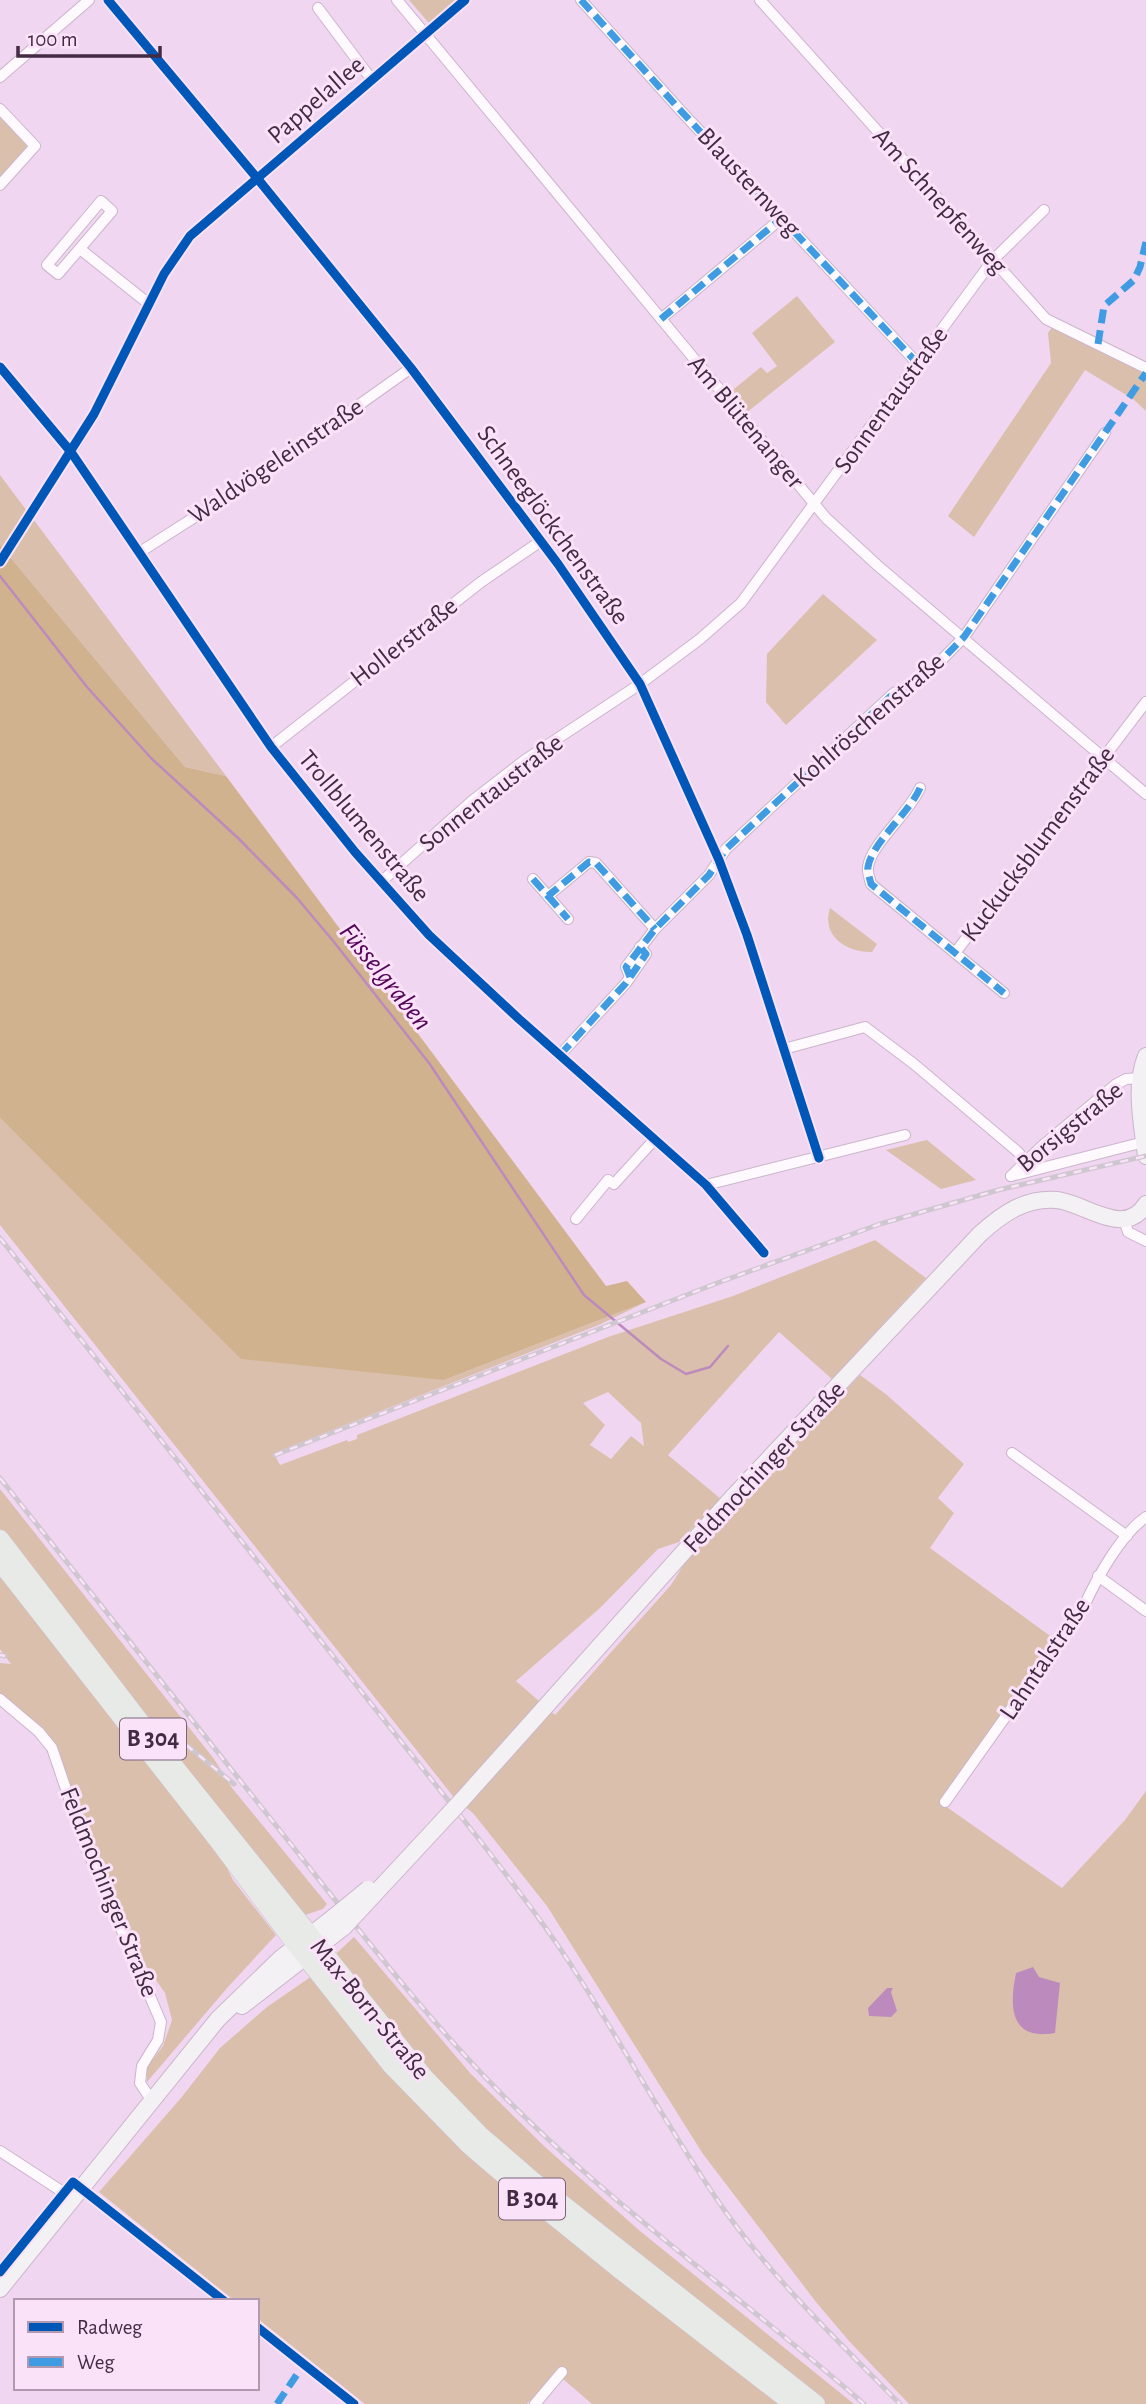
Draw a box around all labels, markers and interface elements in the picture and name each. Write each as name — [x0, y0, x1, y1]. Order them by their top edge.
scale bar — [18, 14, 159, 58]
text: 100 m — [28, 29, 78, 50]
street label: Pappelallee — [263, 51, 369, 149]
street label: Blausternweg — [692, 123, 806, 242]
street label: Am Schnepfenweg — [868, 123, 1012, 279]
street label: Sonnentaustraße — [829, 322, 953, 478]
street label: Am Blütenanger — [683, 350, 809, 494]
street label: Waldvögeleinstraße — [184, 393, 368, 529]
street label: Schneeglöckchenstraße — [472, 421, 634, 629]
street label: Hollerstraße — [346, 592, 462, 692]
street label: Kohlröschenstraße — [789, 648, 949, 792]
street label: Sonnentaustraße — [414, 729, 568, 857]
street label: Kuckucksblumenstraße — [956, 742, 1120, 946]
street label: Trollblumenstraße — [293, 745, 435, 907]
water label: Füsselgraben — [334, 918, 436, 1036]
street label: Borsigstraße — [1012, 1077, 1128, 1177]
street label: Feldmochinger Straße — [678, 1376, 850, 1558]
street label: Lahntalstraße — [995, 1593, 1095, 1725]
road number: B 304 — [120, 1718, 186, 1759]
street label: Feldmochinger Straße — [55, 1784, 163, 2000]
street label: Max-Born-Straße — [305, 1934, 435, 2084]
road number: B 304 — [499, 2178, 565, 2220]
legend — [14, 2299, 259, 2390]
text: Radweg — [77, 2317, 143, 2338]
text: Weg — [77, 2352, 115, 2373]

